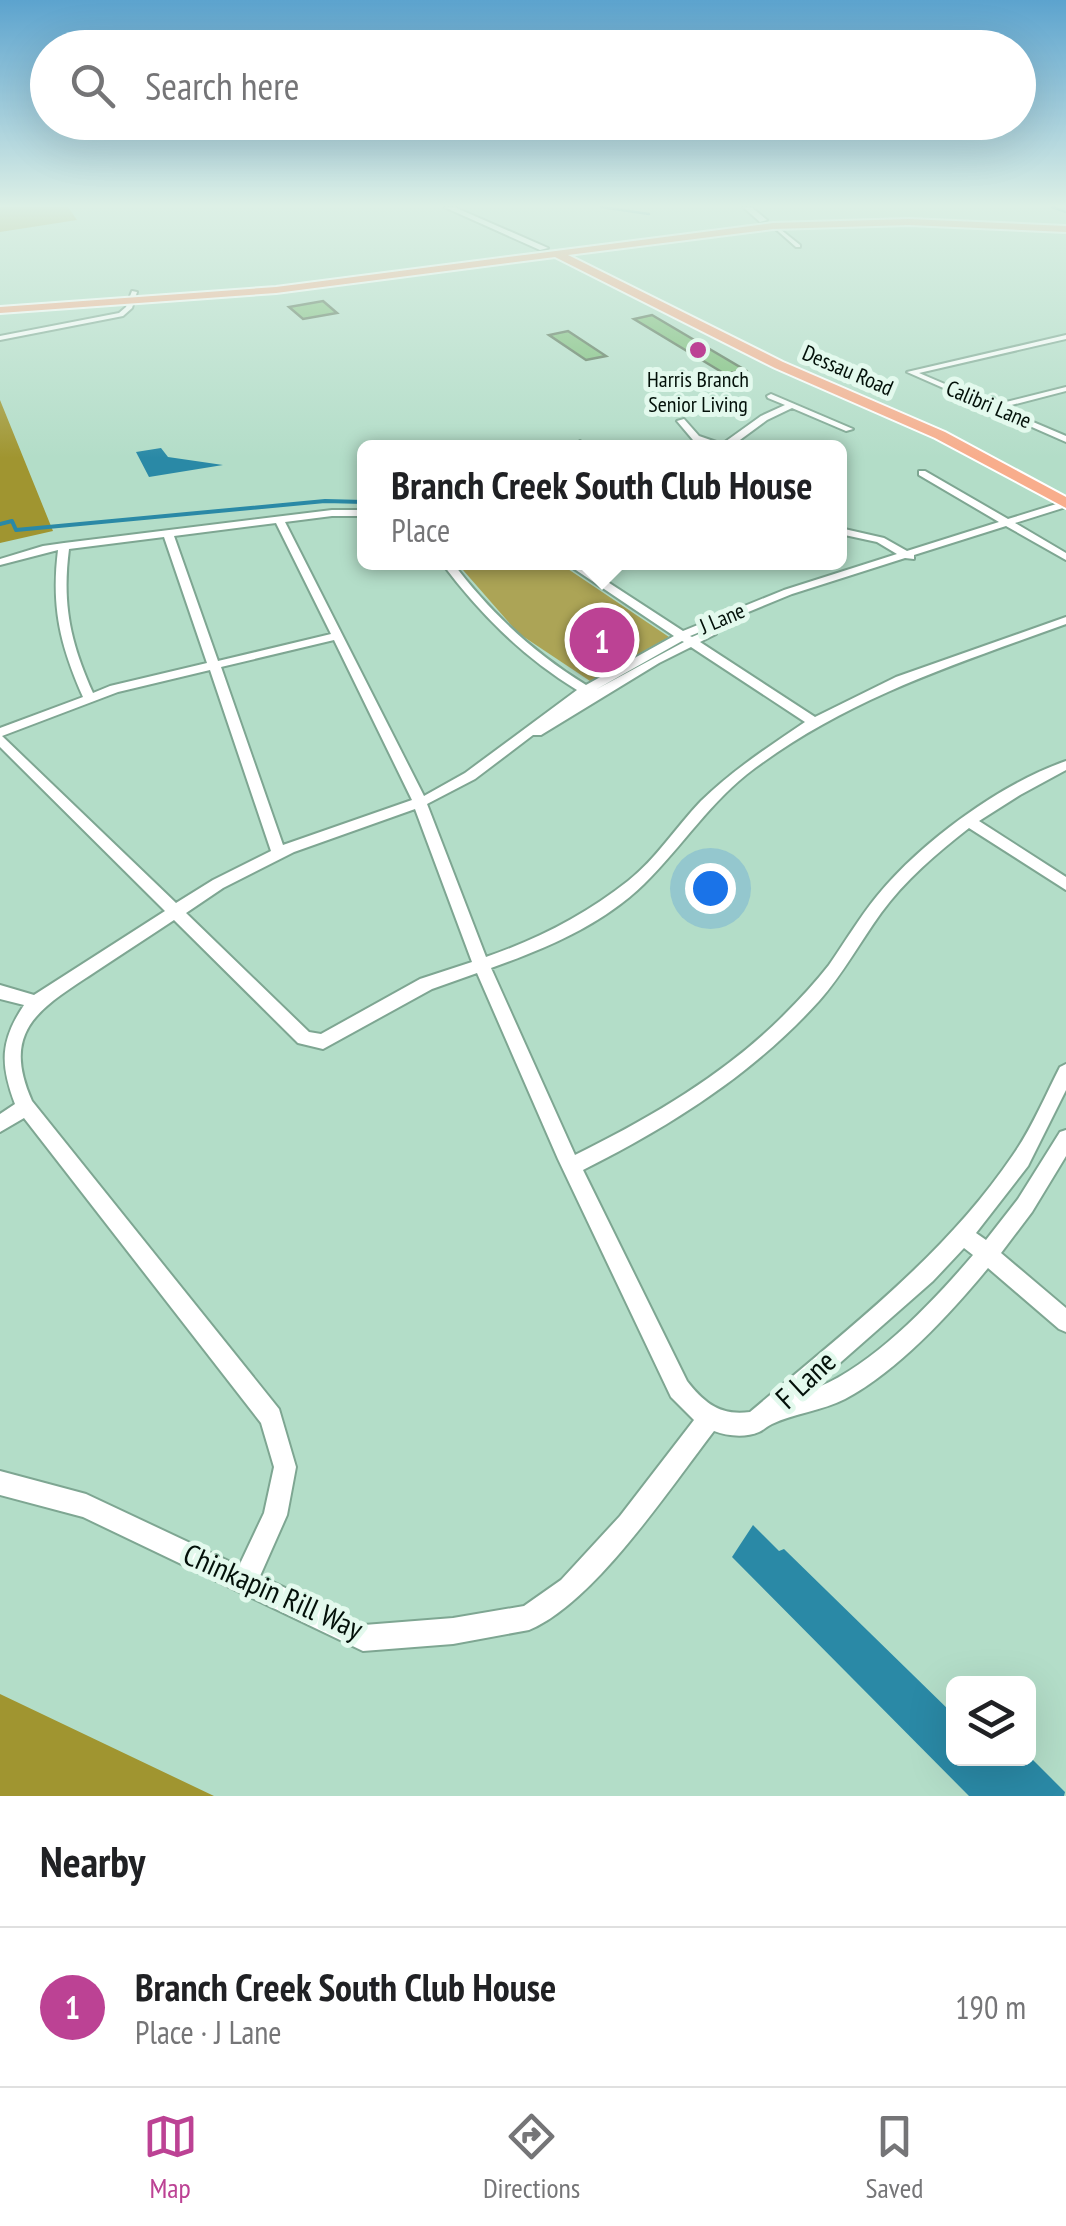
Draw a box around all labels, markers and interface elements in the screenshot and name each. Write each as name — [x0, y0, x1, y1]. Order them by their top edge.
search box — [30, 30, 1036, 140]
icon: search — [65, 58, 120, 113]
text: Search here — [145, 61, 299, 110]
street label: Dessau Road — [798, 338, 898, 402]
marker: Harris Branch Senior Living — [687, 339, 709, 361]
place label: Harris Branch Senior Living — [647, 365, 749, 418]
street label: Calibri Lane — [942, 374, 1036, 434]
popup — [357, 440, 847, 570]
text: Branch Creek South Club House — [391, 460, 813, 509]
text: Place — [391, 509, 450, 551]
street label: J Lane — [694, 596, 749, 640]
pin: 1 — [570, 602, 634, 678]
your location — [685, 863, 736, 914]
street label: F Lane — [767, 1341, 843, 1416]
street label: Chinkapin Rill Way — [178, 1534, 370, 1648]
map controls — [946, 1676, 1036, 1766]
button: layers — [946, 1676, 1036, 1766]
text: Nearby — [40, 1834, 145, 1889]
text: Branch Creek South Club House — [135, 1962, 556, 2011]
text: 1 — [65, 1986, 80, 2028]
text: 190 m — [955, 1986, 1026, 2028]
text: Place · J Lane — [135, 2011, 282, 2053]
tab: Map — [143, 2109, 198, 2206]
tab: Directions — [483, 2109, 580, 2206]
tab: Saved — [866, 2109, 923, 2206]

